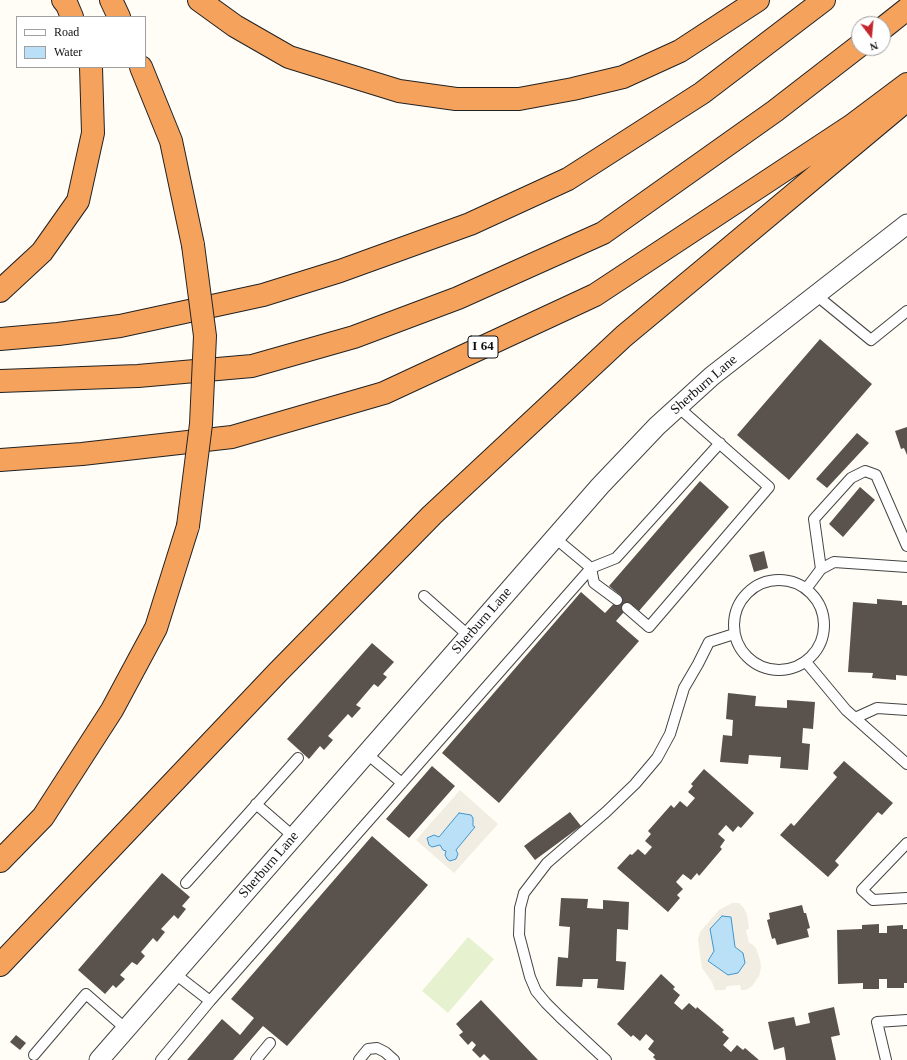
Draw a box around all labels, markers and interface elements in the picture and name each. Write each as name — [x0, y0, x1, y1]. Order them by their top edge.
legend — [16, 16, 146, 68]
north arrow — [851, 16, 891, 56]
text: Road — [54, 25, 79, 39]
text: N — [869, 40, 880, 53]
text: Water — [54, 45, 82, 59]
road number: I 64 — [468, 336, 498, 358]
street label: Sherburn Lane — [667, 351, 741, 419]
street label: Sherburn Lane — [448, 584, 516, 658]
street label: Sherburn Lane — [235, 828, 303, 902]

